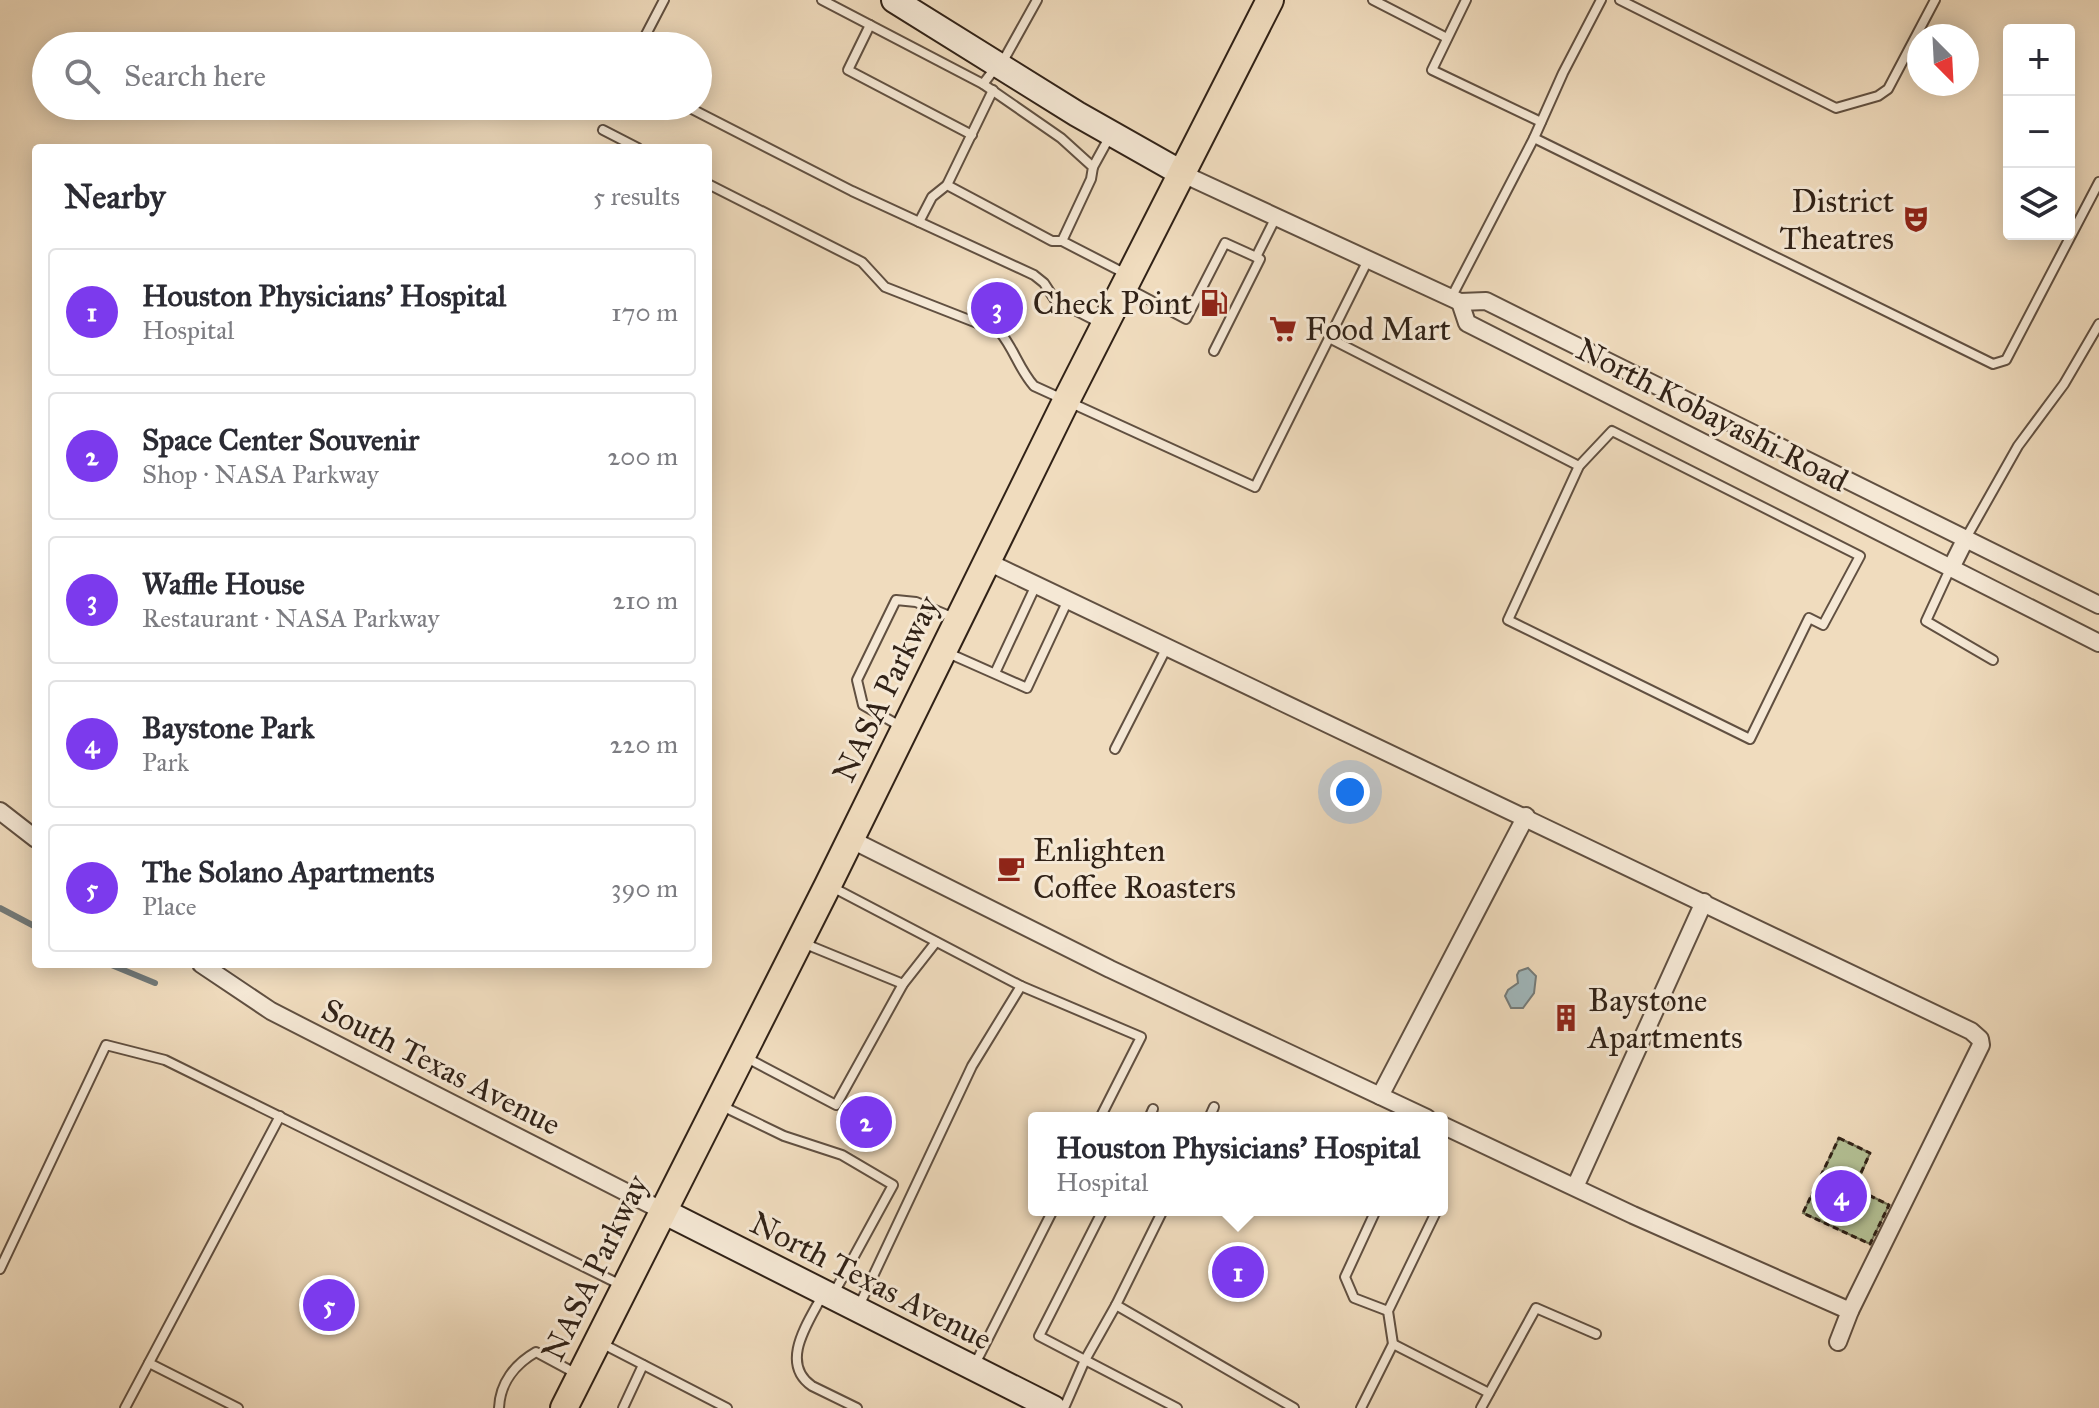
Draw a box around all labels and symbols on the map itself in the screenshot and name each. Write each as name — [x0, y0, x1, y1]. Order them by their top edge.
north arrow — [1907, 24, 1979, 96]
place label: District Theatres — [1779, 182, 1894, 258]
theatre icon: District Theatres — [1901, 204, 1931, 234]
pin: 3 — [971, 278, 1023, 338]
place label: Check Point — [1033, 284, 1192, 323]
fuel station icon: Check Point — [1199, 288, 1229, 318]
place label: Food Mart — [1305, 310, 1451, 349]
supermarket icon: Food Mart — [1268, 314, 1298, 344]
street label: North Kobayashi Road — [1570, 330, 1854, 500]
street label: NASA Parkway — [824, 589, 948, 788]
your location — [1330, 772, 1370, 812]
place label: Enlighten Coffee Roasters — [1033, 831, 1236, 907]
cafe icon: Enlighten Coffee Roasters — [996, 853, 1026, 883]
place label: Baystone Apartments — [1586, 981, 1743, 1057]
street label: South Texas Avenue — [315, 990, 567, 1144]
building icon: Baystone Apartments — [1551, 1003, 1581, 1033]
pin: 2 — [840, 1092, 892, 1152]
pin: 4 — [1815, 1166, 1867, 1226]
street label: NASA Parkway — [533, 1168, 657, 1367]
street label: North Texas Avenue — [744, 1203, 998, 1359]
pin: 1 — [1212, 1242, 1264, 1302]
pin: 5 — [303, 1275, 355, 1335]

